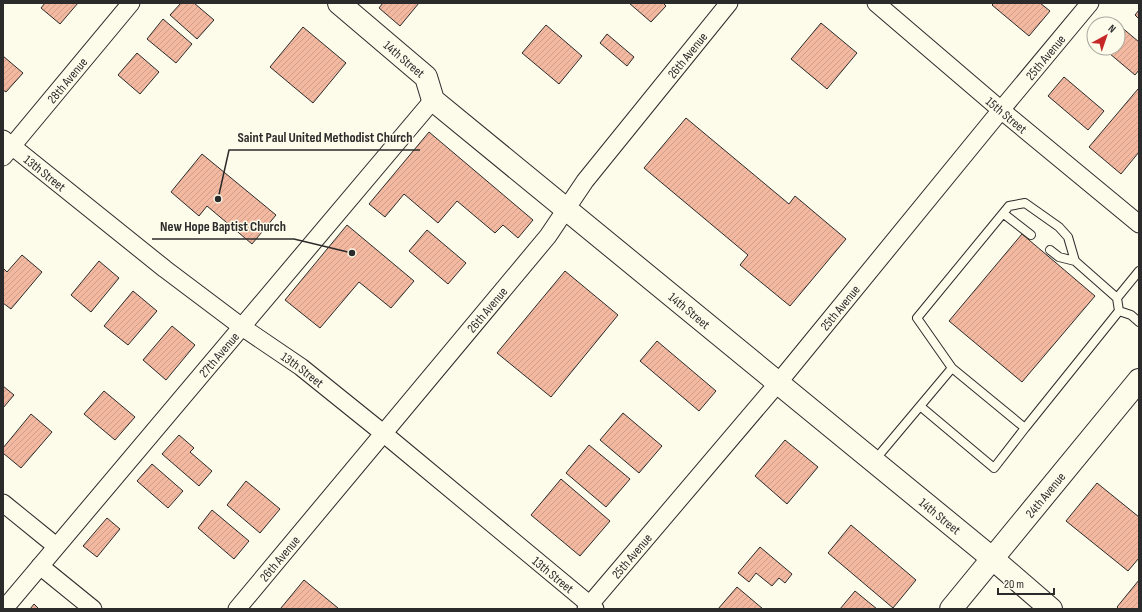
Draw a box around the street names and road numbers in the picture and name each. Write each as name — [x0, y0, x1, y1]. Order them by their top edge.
street label: 26th Avenue — [664, 29, 711, 82]
street label: 25th Avenue — [1022, 32, 1069, 84]
street label: 14th Street — [380, 37, 428, 81]
street label: 28th Avenue — [44, 55, 91, 107]
street label: 15th Street — [982, 94, 1030, 137]
street label: 13th Street — [20, 152, 69, 195]
street label: 25th Avenue — [817, 282, 864, 334]
street label: 26th Avenue — [464, 284, 511, 336]
street label: 14th Street — [665, 289, 713, 333]
street label: 27th Avenue — [196, 329, 243, 381]
street label: 13th Street — [278, 349, 327, 391]
street label: 24th Avenue — [1022, 469, 1069, 521]
street label: 14th Street — [915, 495, 964, 538]
street label: 25th Avenue — [608, 531, 656, 582]
street label: 26th Avenue — [256, 533, 304, 585]
street label: 13th Street — [529, 553, 577, 597]

